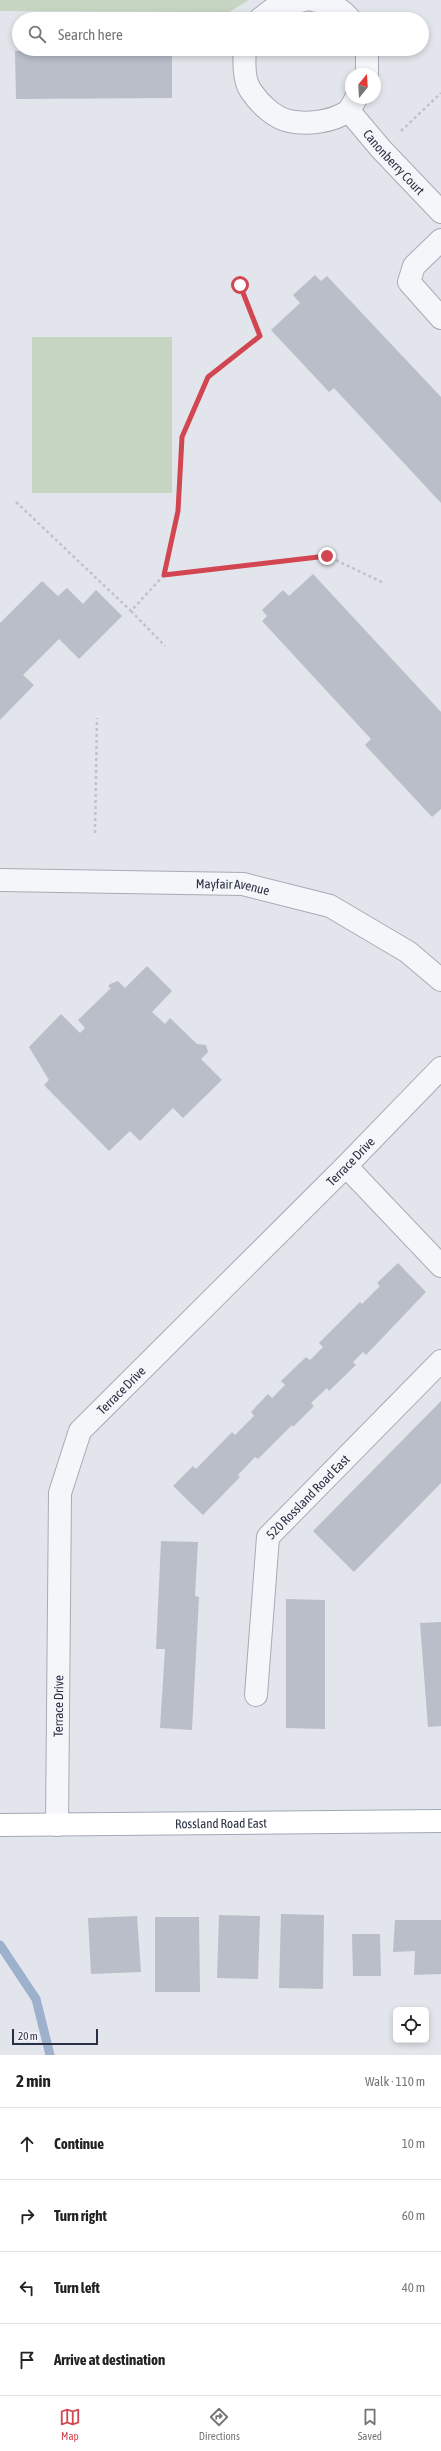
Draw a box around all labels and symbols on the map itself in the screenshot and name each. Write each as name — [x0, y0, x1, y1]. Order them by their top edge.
north arrow — [345, 68, 381, 104]
street label: Canonberry Court — [360, 126, 428, 198]
route start — [231, 276, 249, 294]
route end — [318, 547, 336, 565]
street label: Mayfair Avenue — [196, 876, 271, 898]
street label: Terrace Drive — [323, 1134, 377, 1189]
street label: Terrace Drive — [94, 1363, 148, 1417]
street label: 520 Rossland Road East — [263, 1451, 353, 1542]
street label: Terrace Drive — [50, 1675, 66, 1737]
street label: Rossland Road East — [175, 1815, 267, 1831]
scale bar — [12, 2027, 98, 2046]

